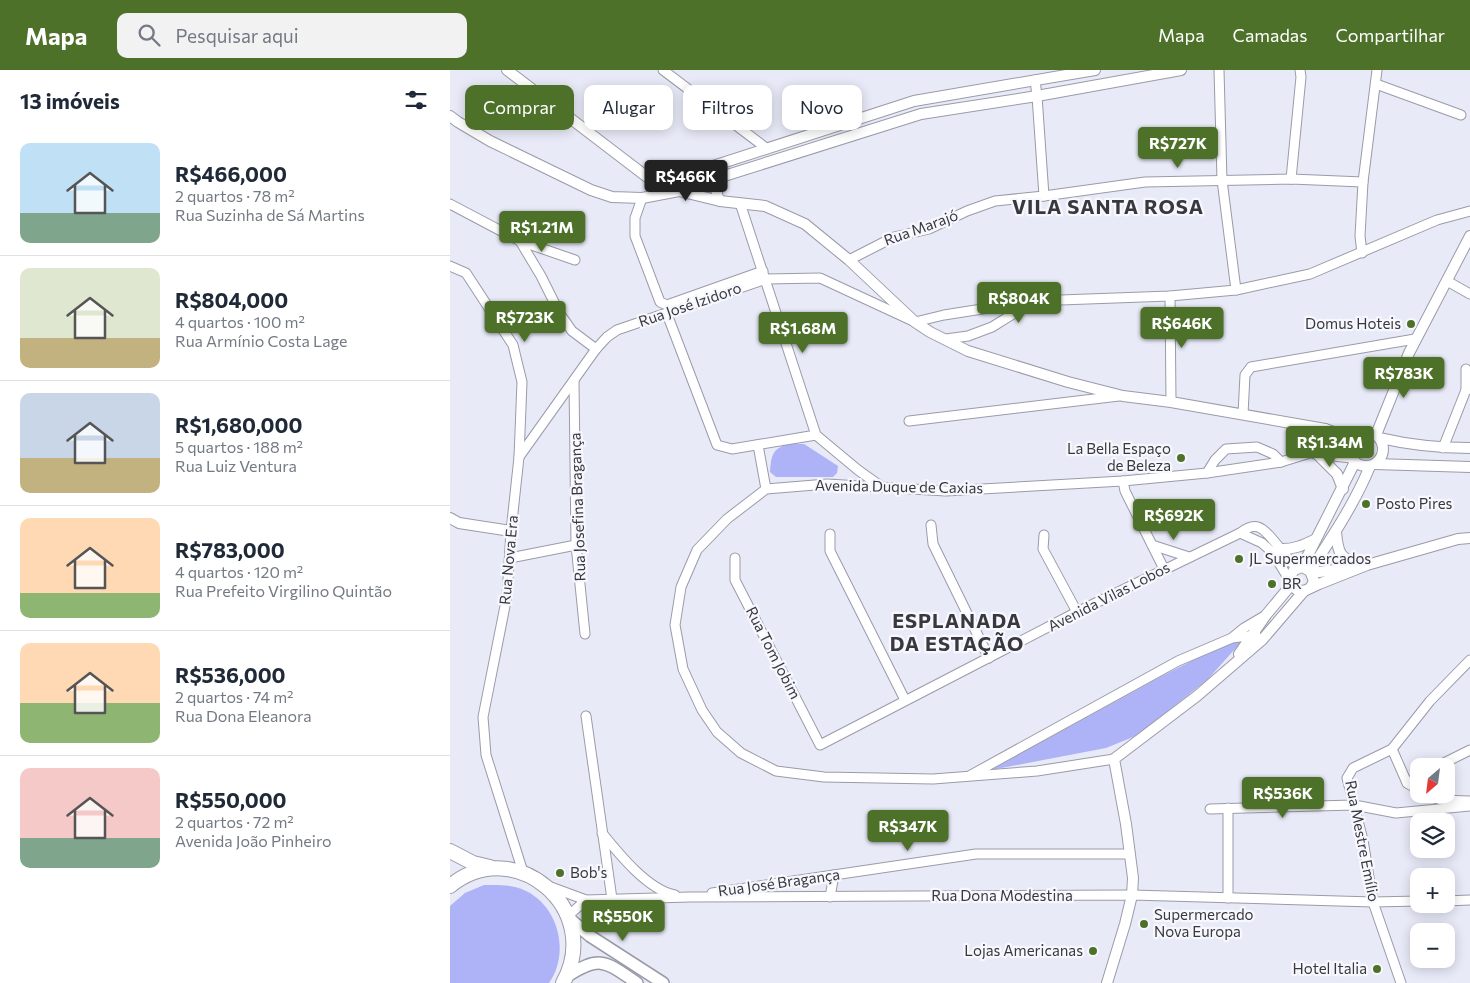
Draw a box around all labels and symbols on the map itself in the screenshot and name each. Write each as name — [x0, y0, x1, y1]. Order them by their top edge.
pin: R$727K — [1137, 126, 1219, 169]
pin: R$466K — [645, 160, 727, 202]
district label: VILA SANTA ROSA — [1012, 194, 1204, 218]
street label: Rua Marajó — [881, 205, 960, 249]
pin: R$1.21M — [496, 210, 588, 253]
street label: Rua José Izidoro — [636, 278, 744, 330]
pin: R$804K — [978, 282, 1060, 324]
pin: R$723K — [484, 300, 566, 343]
pin: R$646K — [1141, 306, 1223, 349]
pin: R$1.68M — [757, 312, 849, 354]
place label: Domus Hoteis — [1305, 314, 1401, 332]
marker: Domus Hoteis — [1405, 318, 1417, 330]
pin: R$783K — [1363, 356, 1445, 399]
pin: R$1.34M — [1284, 426, 1376, 468]
street label: Rua Josefina Bragança — [565, 432, 589, 582]
place label: La Bella Espaço de Beleza — [1067, 439, 1171, 474]
marker: La Bella Espaço de Beleza — [1175, 452, 1187, 464]
street label: Avenida Duque de Caxias — [815, 476, 984, 496]
place label: Posto Pires — [1376, 494, 1453, 512]
pin: R$692K — [1133, 498, 1215, 541]
marker: Posto Pires — [1360, 498, 1372, 510]
street label: Rua Nova Era — [495, 514, 521, 605]
place label: JL Supermercados — [1249, 549, 1371, 567]
marker: JL Supermercados — [1233, 553, 1245, 565]
street label: Avenida Vilas Lobos — [1045, 557, 1173, 635]
place label: BR — [1282, 574, 1302, 592]
marker: BR — [1266, 578, 1278, 590]
street label: Rua Tom Jobim — [743, 603, 805, 702]
district label: ESPLANADA DA ESTAÇÃO — [890, 608, 1024, 655]
north arrow — [1410, 758, 1455, 802]
pin: R$536K — [1242, 776, 1324, 819]
street label: Rua Mestre Emílio — [1342, 779, 1384, 903]
pin: R$347K — [867, 810, 949, 852]
place label: Bob's — [570, 863, 608, 881]
street label: Rua José Bragança — [717, 865, 841, 899]
marker: Bob's — [554, 867, 566, 879]
street label: Rua Dona Modestina — [931, 886, 1073, 904]
pin: R$550K — [582, 900, 664, 942]
place label: Supermercado Nova Europa — [1154, 905, 1254, 940]
marker: Supermercado Nova Europa — [1138, 918, 1150, 930]
place label: Lojas Americanas — [964, 941, 1083, 959]
marker: Lojas Americanas — [1087, 945, 1099, 957]
place label: Hotel Italia — [1293, 959, 1367, 977]
marker: Hotel Italia — [1371, 963, 1383, 975]

